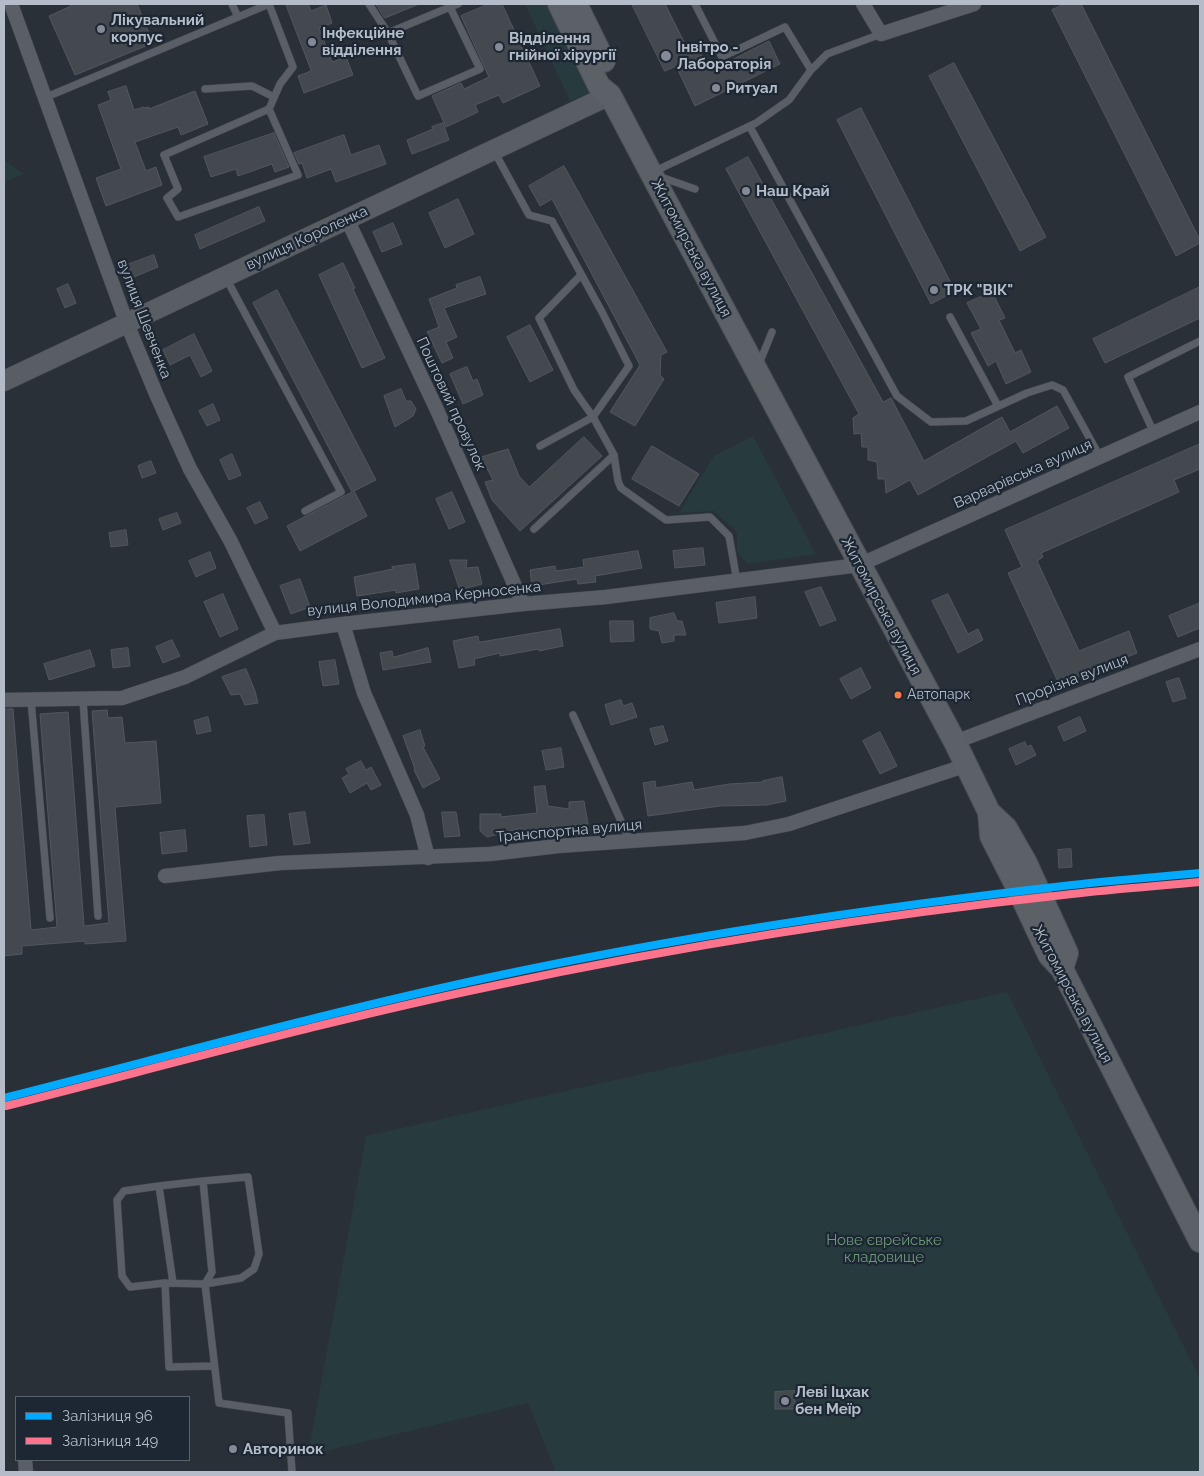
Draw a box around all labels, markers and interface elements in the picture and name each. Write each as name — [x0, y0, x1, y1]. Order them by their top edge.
place label: Лікувальний корпус — [111, 11, 204, 46]
marker: Лікувальний корпус — [95, 23, 107, 35]
place label: Інфекційне відділення — [322, 24, 404, 59]
place label: Відділення гнійної хірургії — [509, 29, 616, 64]
marker: Інфекційне відділення — [306, 36, 318, 48]
place label: Інвітро - Лабораторія — [677, 38, 771, 73]
marker: Відділення гнійної хірургії — [493, 41, 505, 53]
marker: Інвітро - Лабораторія — [659, 49, 673, 63]
place label: Ритуал — [726, 79, 778, 97]
marker: Ритуал — [710, 82, 722, 94]
street label: Житомирська вулиця — [647, 176, 735, 320]
place label: Наш Край — [756, 182, 830, 200]
marker: Наш Край — [740, 185, 752, 197]
street label: вулиця Короленка — [243, 202, 371, 274]
street label: вулиця Шевченка — [113, 257, 175, 381]
place label: ТРК "ВІК" — [944, 281, 1013, 299]
marker: ТРК "ВІК" — [928, 284, 940, 296]
street label: Поштовий провулок — [412, 334, 490, 474]
street label: Варварівська вулиця — [951, 435, 1095, 513]
street label: Житомирська вулиця — [837, 534, 925, 678]
street label: вулиця Володимира Керносенка — [306, 578, 542, 620]
street label: Прорізна вулиця — [1013, 650, 1131, 710]
place label: Автопарк — [907, 687, 970, 703]
marker: Автопарк — [893, 690, 903, 700]
street label: Транспортна вулиця — [495, 816, 643, 846]
street label: Житомирська вулиця — [1028, 922, 1116, 1066]
park label: Нове єврейське кладовище — [826, 1231, 942, 1266]
place label: Леві Іцхак бен Меїр — [795, 1383, 869, 1418]
marker: Леві Іцхак бен Меїр — [779, 1395, 791, 1407]
legend — [15, 1396, 190, 1461]
text: Залізниця 96 — [62, 1407, 153, 1425]
text: Залізниця 149 — [62, 1432, 158, 1450]
place label: Авторинок — [243, 1440, 324, 1458]
marker: Авторинок — [227, 1443, 239, 1455]

